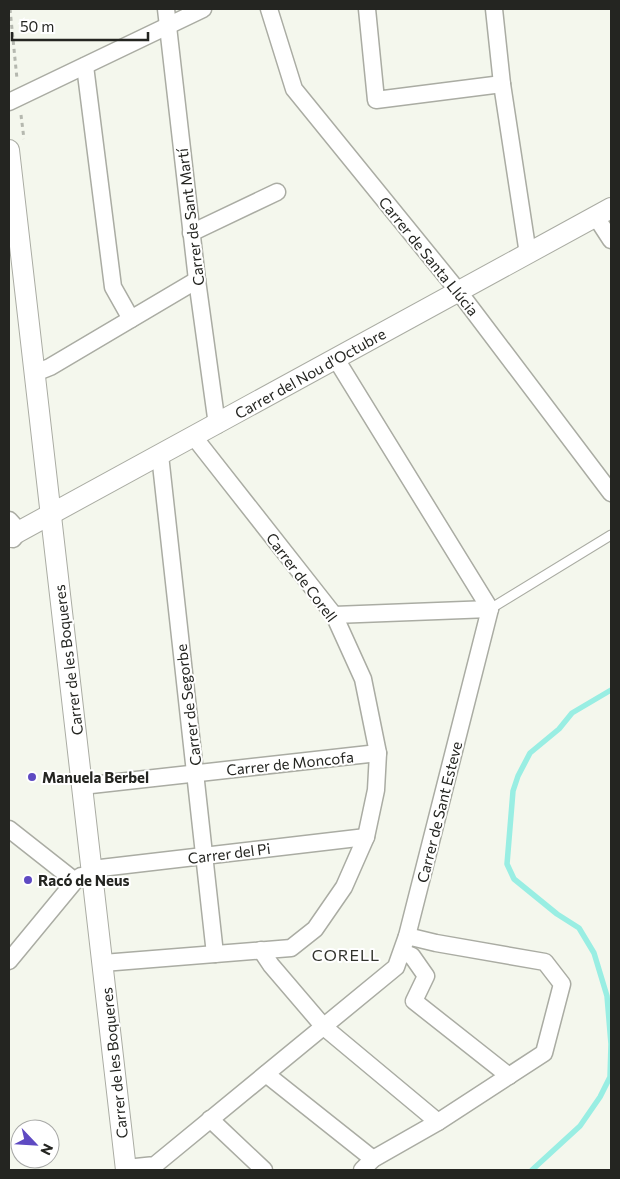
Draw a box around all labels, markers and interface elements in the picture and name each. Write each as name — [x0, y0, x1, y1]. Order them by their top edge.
scale bar — [12, 10, 149, 42]
text: 50 m — [20, 17, 54, 35]
street label: Carrer de Sant Martí — [172, 146, 207, 287]
street label: Carrer de Santa Llúcia — [375, 193, 483, 319]
street label: Carrer del Nou d'Octubre — [231, 324, 389, 422]
street label: Carrer de Corell — [263, 529, 341, 625]
street label: Carrer de les Boqueres — [50, 583, 86, 736]
street label: Carrer de Segorbe — [172, 643, 204, 767]
street label: Carrer de Sant Esteve — [413, 739, 465, 885]
street label: Carrer de Moncofa — [225, 747, 355, 779]
place label: Manuela Berbel — [42, 768, 149, 786]
marker: Manuela Berbel — [26, 771, 38, 783]
street label: Carrer del Pi — [187, 839, 271, 867]
place label: Racó de Neus — [38, 871, 130, 889]
marker: Racó de Neus — [22, 874, 34, 886]
district label: CORELL — [312, 945, 380, 964]
street label: Carrer de les Boqueres — [97, 986, 131, 1139]
north arrow — [10, 1119, 60, 1169]
text: N — [37, 1141, 57, 1158]

